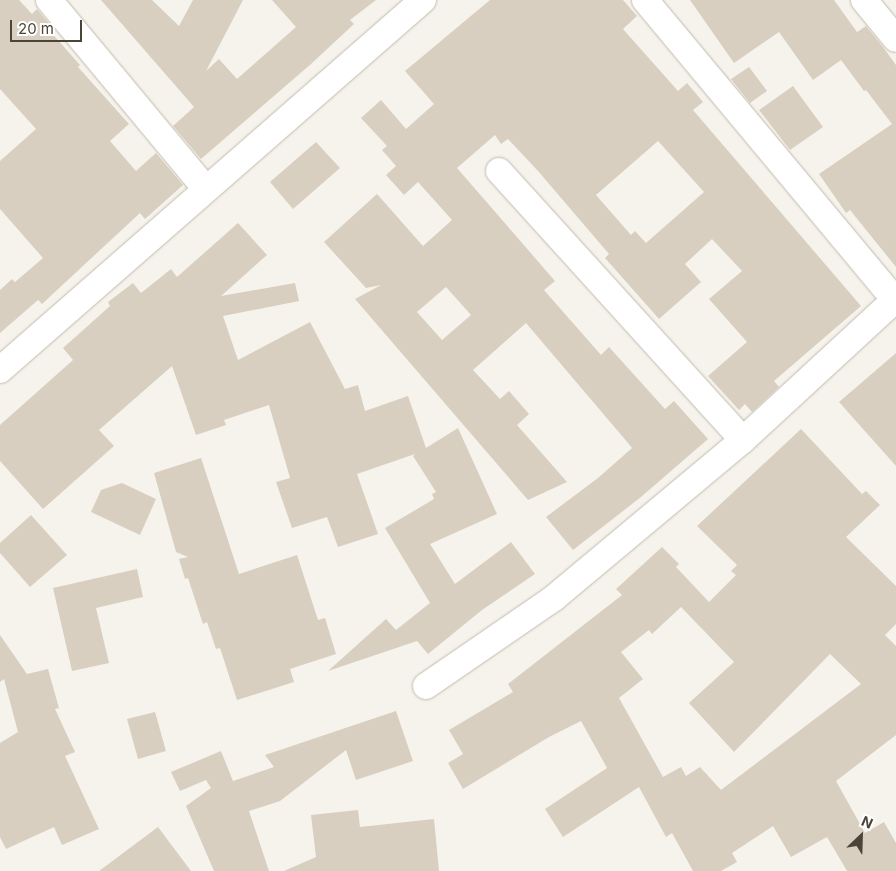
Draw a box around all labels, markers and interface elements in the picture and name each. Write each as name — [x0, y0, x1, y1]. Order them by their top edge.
scale bar — [12, 10, 85, 42]
text: 20 m — [18, 19, 54, 38]
north arrow — [836, 811, 886, 861]
text: N — [859, 812, 876, 832]

